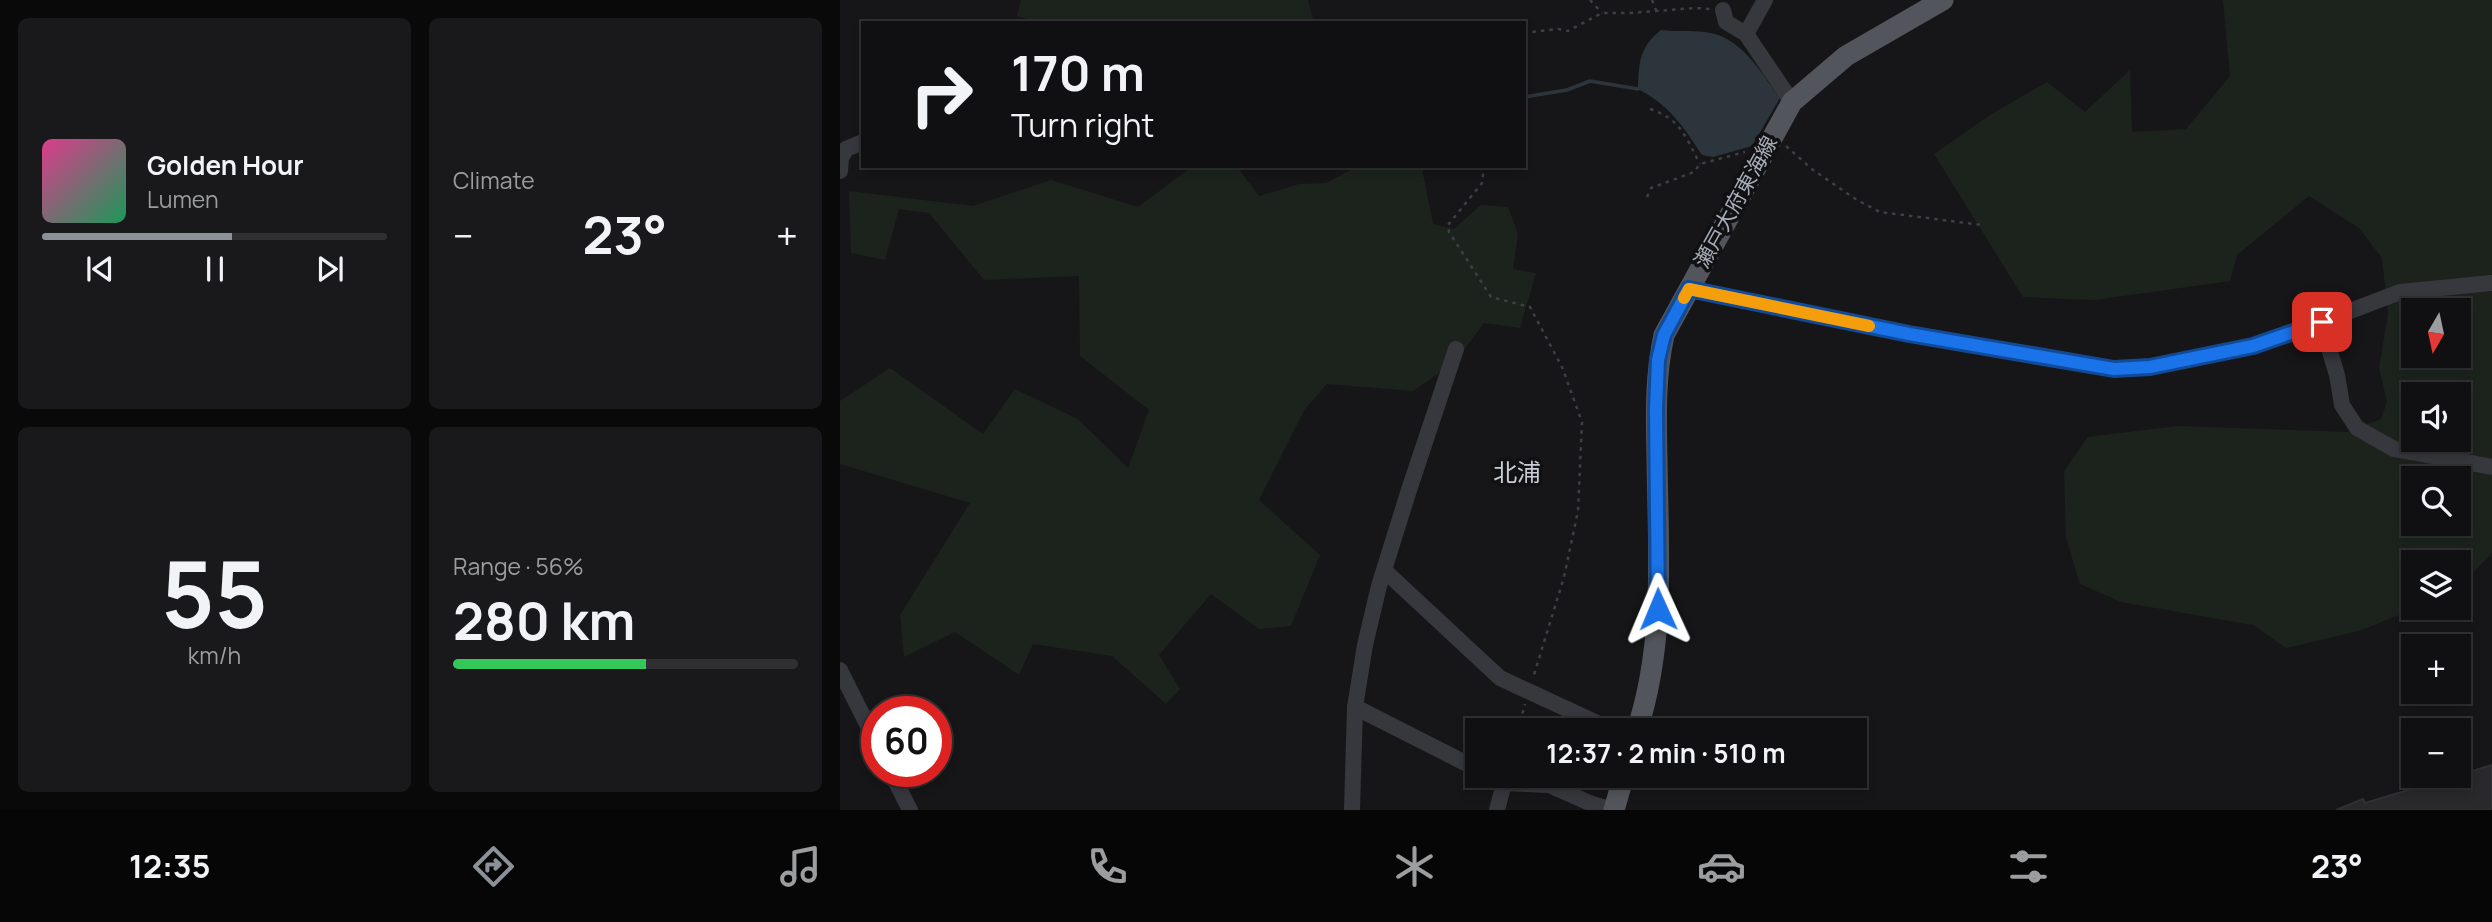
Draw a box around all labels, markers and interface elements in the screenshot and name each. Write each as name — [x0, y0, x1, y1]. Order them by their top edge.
text: 170 m — [1011, 39, 1145, 106]
icon: right — [896, 49, 987, 140]
text: Turn right — [1011, 103, 1154, 147]
street label: 瀬戸大府東海線 — [1687, 130, 1783, 273]
text: Golden Hour — [147, 147, 304, 183]
text: Climate — [453, 164, 535, 196]
text: Lumen — [147, 183, 219, 215]
text: 23° — [583, 199, 667, 270]
text: − — [453, 209, 474, 261]
text: + — [776, 209, 798, 261]
icon: previous — [81, 250, 119, 288]
icon: pause — [196, 250, 234, 288]
icon: next — [311, 250, 349, 288]
pin — [2292, 292, 2352, 352]
north arrow — [2401, 298, 2471, 368]
map controls — [2401, 298, 2471, 788]
icon: arrive — [2303, 303, 2341, 341]
button: sound — [2401, 382, 2471, 452]
district label: 北浦 — [1493, 455, 1541, 488]
button: search — [2401, 466, 2471, 536]
text: 55 — [161, 531, 268, 655]
text: Range · 56% — [453, 550, 584, 582]
button: layers — [2401, 550, 2471, 620]
position arrow — [1621, 572, 1695, 646]
text: 280 km — [453, 585, 635, 656]
button: + — [2401, 634, 2471, 704]
text: km/h — [188, 639, 241, 671]
speed limit sign: 60 — [861, 696, 952, 787]
button: − — [2401, 718, 2471, 788]
text: 12:37 · 2 min · 510 m — [1546, 735, 1786, 771]
icon: directions — [469, 842, 518, 891]
icon: music — [776, 842, 825, 891]
icon: phone — [1083, 842, 1132, 891]
icon: climate — [1390, 842, 1439, 891]
icon: car — [1697, 842, 1746, 891]
icon: filters — [2004, 842, 2053, 891]
text: 12:35 — [129, 844, 210, 888]
text: 23° — [2311, 844, 2363, 888]

